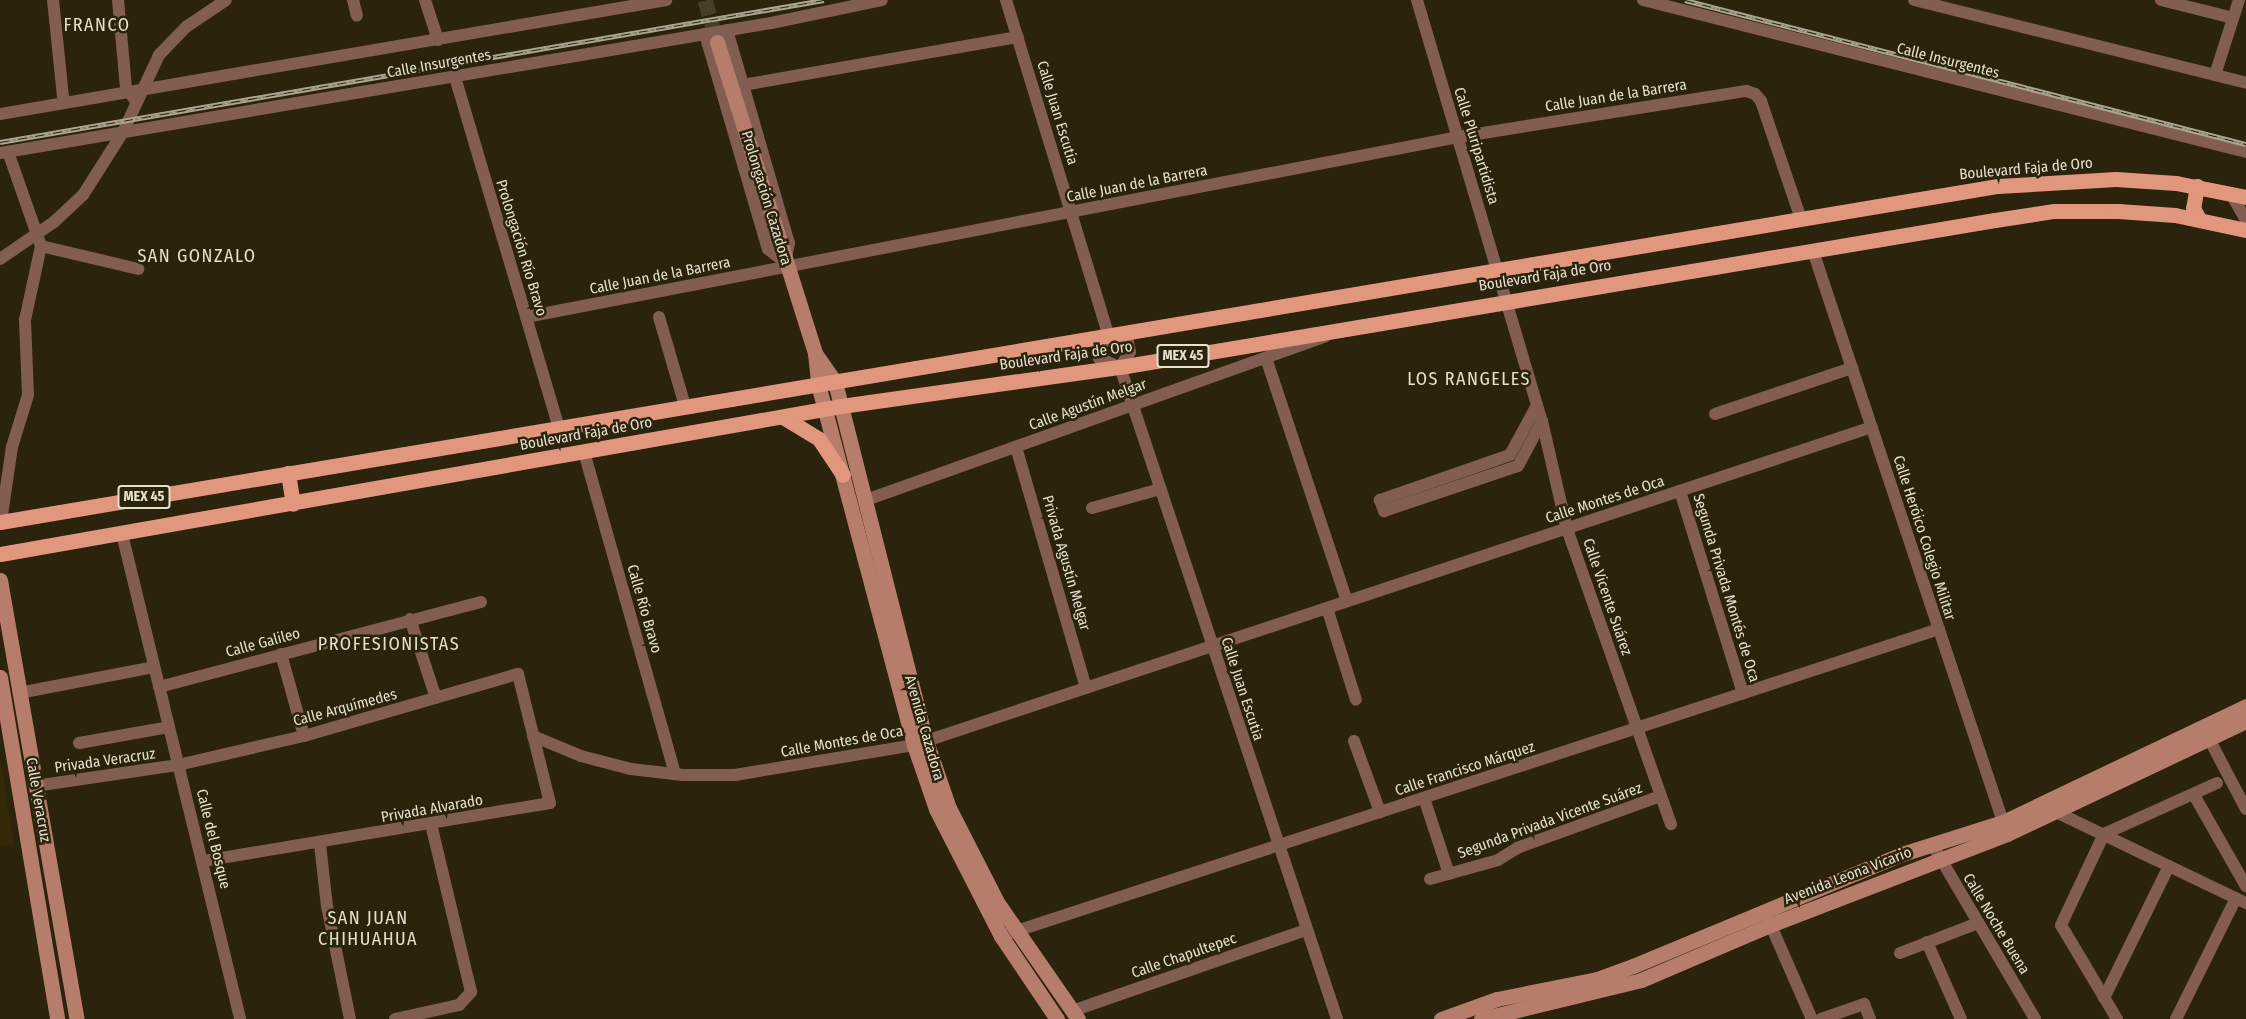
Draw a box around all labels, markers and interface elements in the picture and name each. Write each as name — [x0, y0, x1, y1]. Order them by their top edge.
district label: FRANCO — [63, 14, 131, 36]
street label: Calle Insurgentes — [1895, 40, 2001, 82]
street label: Calle Insurgentes — [386, 46, 492, 82]
street label: Calle Juan Escutia — [1033, 59, 1081, 167]
street label: Calle Juan de la Barrera — [1544, 76, 1688, 116]
street label: Calle Pluripartidista — [1450, 85, 1502, 207]
street label: Prolongación Cazadora — [737, 129, 795, 267]
street label: Boulevard Faja de Oro — [1958, 154, 2094, 184]
street label: Calle Juan de la Barrera — [1065, 162, 1209, 206]
street label: Prolongación Río Bravo — [492, 178, 550, 318]
district label: SAN GONZALO — [138, 245, 256, 267]
street label: Calle Juan de la Barrera — [588, 254, 732, 298]
street label: Boulevard Faja de Oro — [1477, 257, 1613, 295]
street label: Boulevard Faja de Oro — [998, 338, 1134, 374]
road number: MEX 45 — [1156, 345, 1210, 367]
district label: LOS RANGELES — [1407, 368, 1531, 390]
street label: Calle Agustín Melgar — [1027, 375, 1149, 435]
street label: Boulevard Faja de Oro — [518, 414, 654, 454]
street label: Calle Heróico Colegio Militar — [1889, 453, 1959, 623]
street label: Calle Montes de Oca — [1543, 472, 1667, 528]
road number: MEX 45 — [117, 486, 171, 508]
street label: Segunda Privada Montés de Oca — [1689, 492, 1763, 684]
street label: Privada Agustín Melgar — [1038, 493, 1094, 633]
street label: Calle Vicente Suárez — [1579, 536, 1635, 658]
street label: Calle Río Bravo — [623, 563, 665, 655]
street label: Calle Galileo — [224, 624, 302, 662]
district label: PROFESIONISTAS — [318, 633, 460, 655]
street label: Calle Juan Escutia — [1217, 635, 1267, 743]
street label: Avenida Cazadora — [900, 673, 948, 783]
street label: Calle Arquímedes — [291, 686, 399, 730]
street label: Calle Montes de Oca — [779, 722, 905, 762]
street label: Calle Francisco Márquez — [1393, 738, 1537, 800]
street label: Privada Veracruz — [53, 745, 157, 777]
street label: Calle Veracruz — [22, 756, 54, 844]
street label: Segunda Privada Vicente Suárez — [1455, 779, 1645, 863]
street label: Calle del Bosque — [192, 787, 234, 891]
street label: Privada Alvarado — [380, 791, 484, 827]
street label: Avenida Leona Vicario — [1782, 843, 1914, 909]
street label: Calle Noche Buena — [1959, 870, 2033, 978]
district label: SAN JUAN CHIHUAHUA — [318, 908, 418, 950]
street label: Calle Chapultepec — [1129, 930, 1239, 982]

